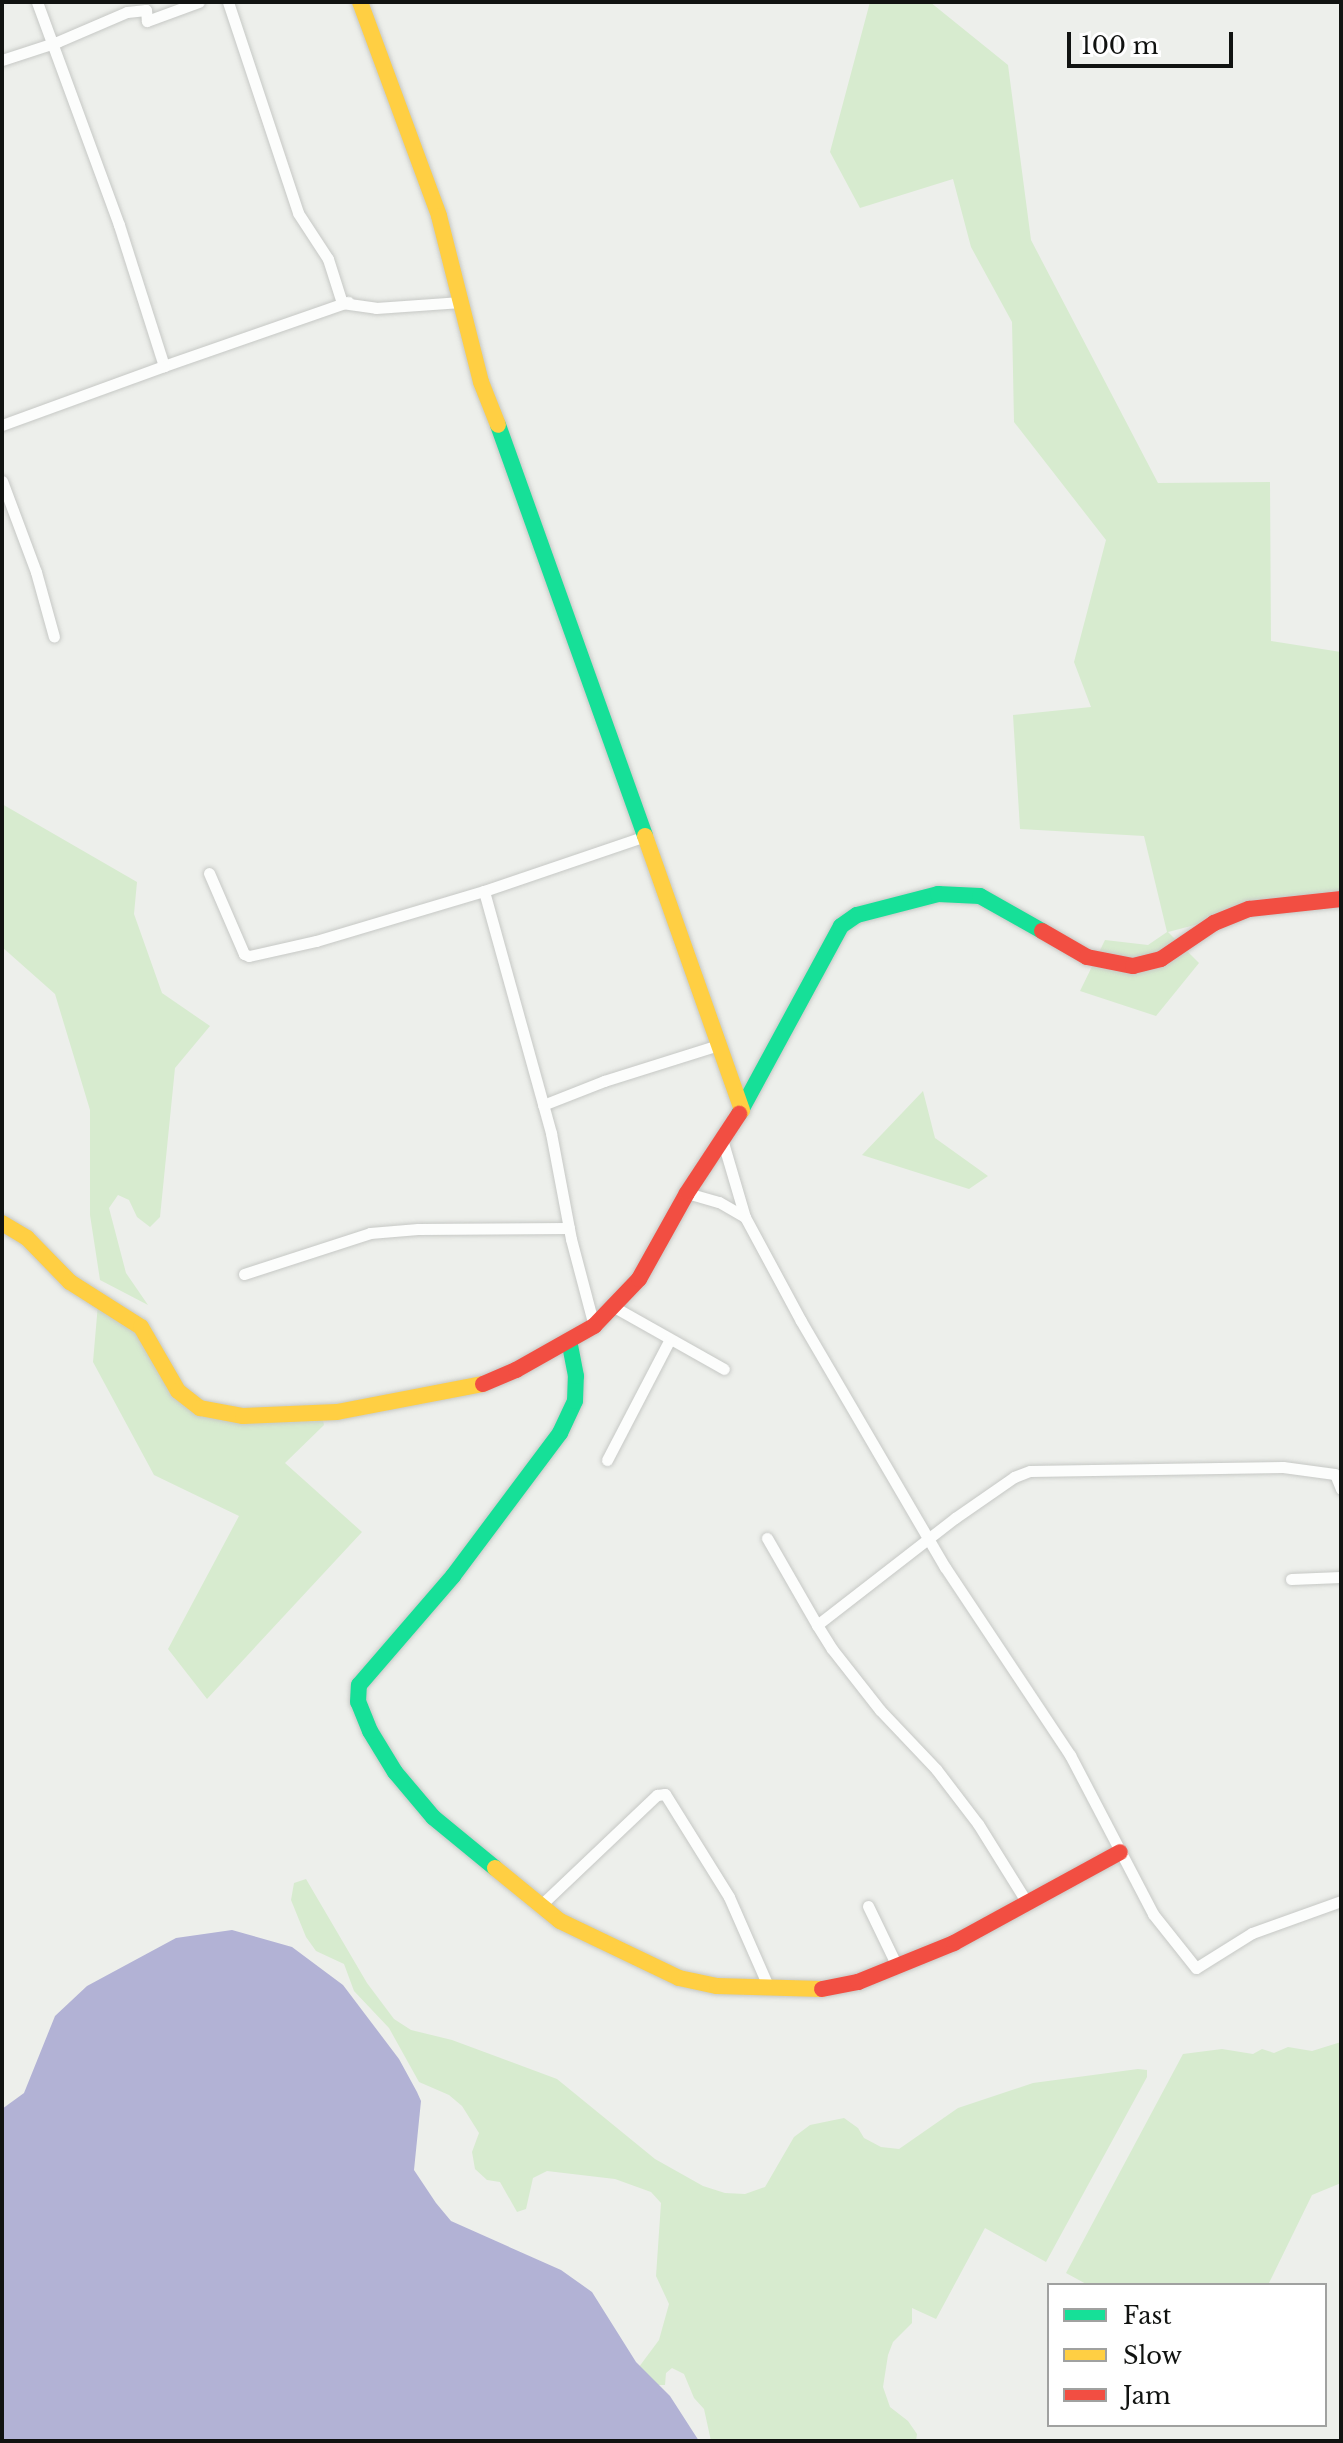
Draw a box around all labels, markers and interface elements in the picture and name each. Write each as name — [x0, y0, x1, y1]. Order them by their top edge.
scale bar — [1071, 16, 1237, 66]
text: 100 m — [1081, 31, 1159, 60]
legend — [1047, 2283, 1327, 2427]
text: Fast — [1123, 2301, 1171, 2330]
text: Slow — [1123, 2341, 1182, 2370]
text: Jam — [1123, 2381, 1171, 2410]

